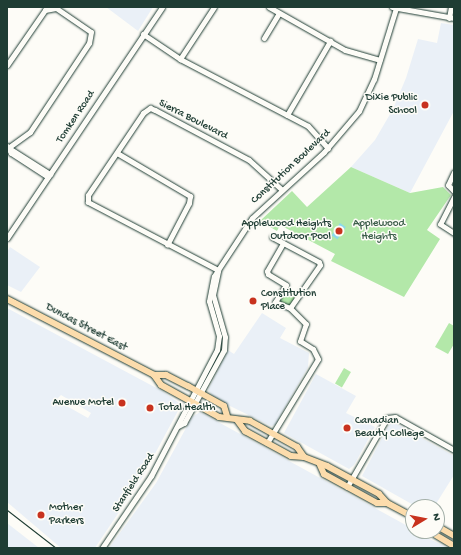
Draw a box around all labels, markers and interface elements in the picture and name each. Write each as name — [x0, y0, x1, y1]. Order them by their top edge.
street label: Tomken Road — [54, 88, 98, 146]
place label: Dixie Public School — [365, 92, 417, 118]
street label: Sierra Boulevard — [156, 97, 230, 143]
marker: Dixie Public School — [420, 100, 430, 110]
street label: Constitution Boulevard — [249, 127, 333, 207]
place label: Applewood Heights Outdoor Pool — [242, 218, 331, 244]
park label: Applewood Heights — [353, 218, 405, 244]
marker: Applewood Heights Outdoor Pool — [334, 226, 344, 236]
place label: Constitution Place — [261, 288, 316, 314]
marker: Constitution Place — [248, 296, 258, 306]
street label: Dundas Street East — [43, 301, 129, 355]
place label: Avenue Motel — [52, 396, 114, 410]
marker: Avenue Motel — [117, 398, 127, 408]
place label: Total Health — [159, 401, 215, 415]
marker: Total Health — [144, 402, 156, 414]
place label: Canadian Beauty College — [355, 415, 424, 441]
marker: Canadian Beauty College — [342, 423, 352, 433]
street label: Stanfield Road — [110, 451, 158, 515]
north arrow — [405, 499, 445, 539]
place label: Mother Parkers — [49, 502, 84, 528]
marker: Mother Parkers — [36, 510, 46, 520]
text: N — [429, 513, 442, 522]

